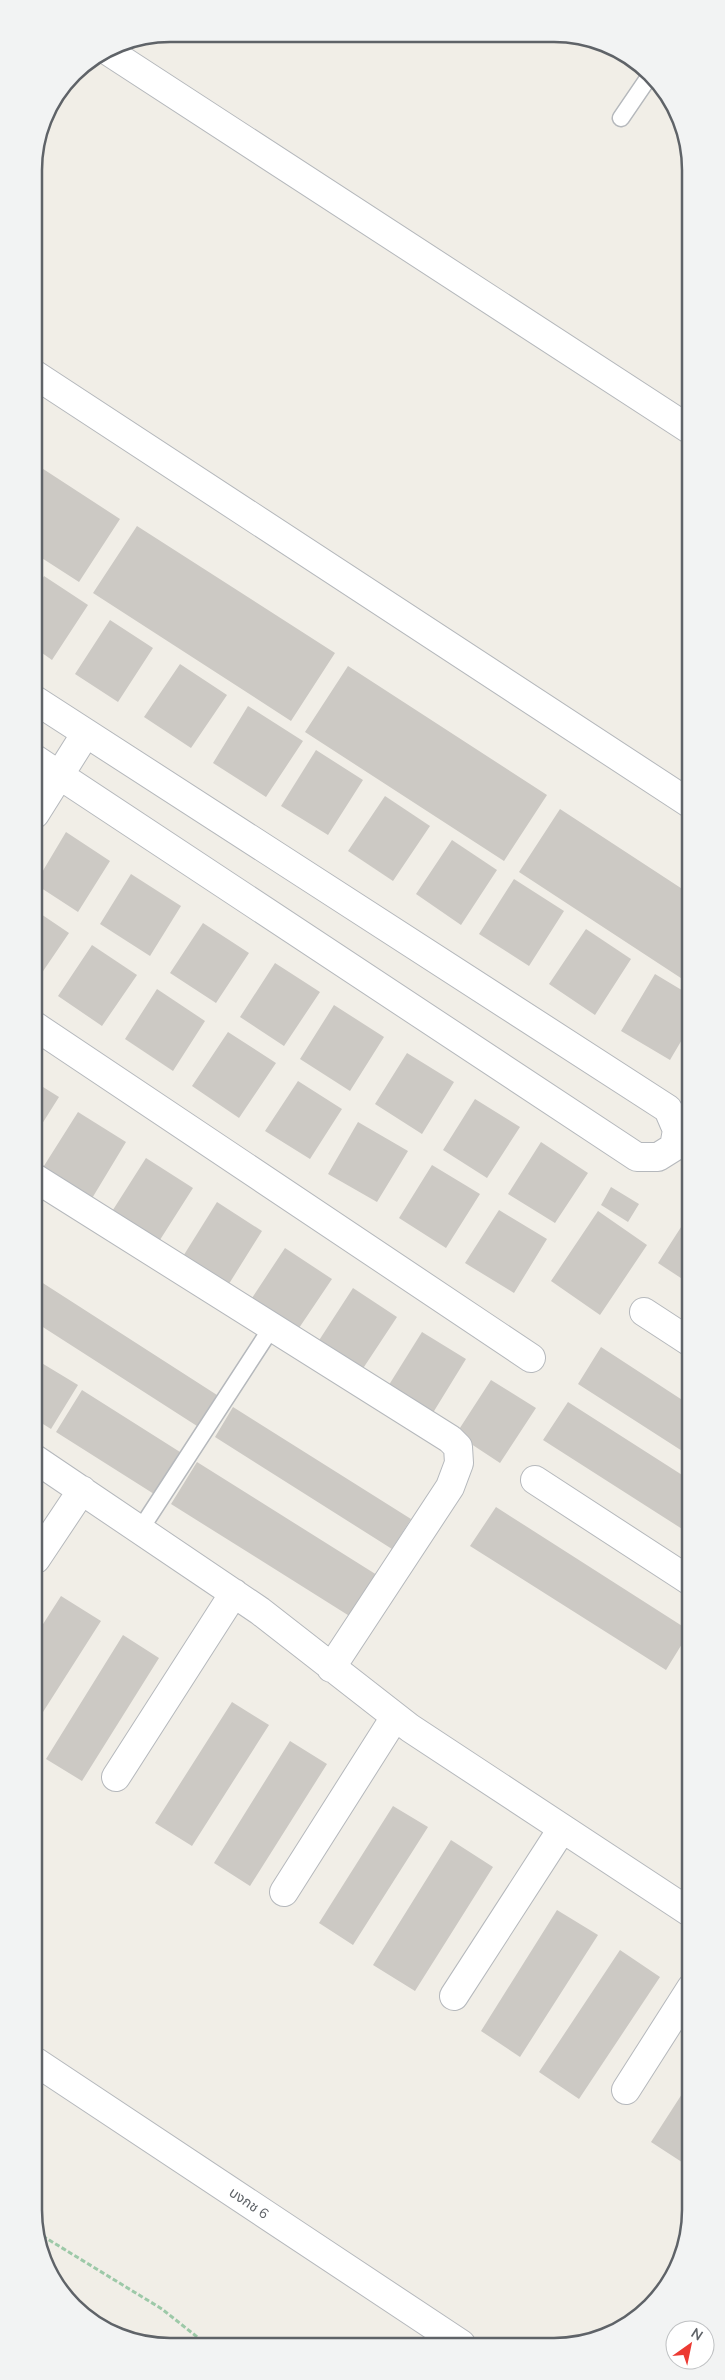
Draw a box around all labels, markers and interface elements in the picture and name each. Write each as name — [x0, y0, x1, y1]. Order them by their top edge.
street label: บงกช 6 — [225, 2183, 272, 2224]
north arrow — [665, 2320, 715, 2370]
text: N — [687, 2324, 706, 2345]

